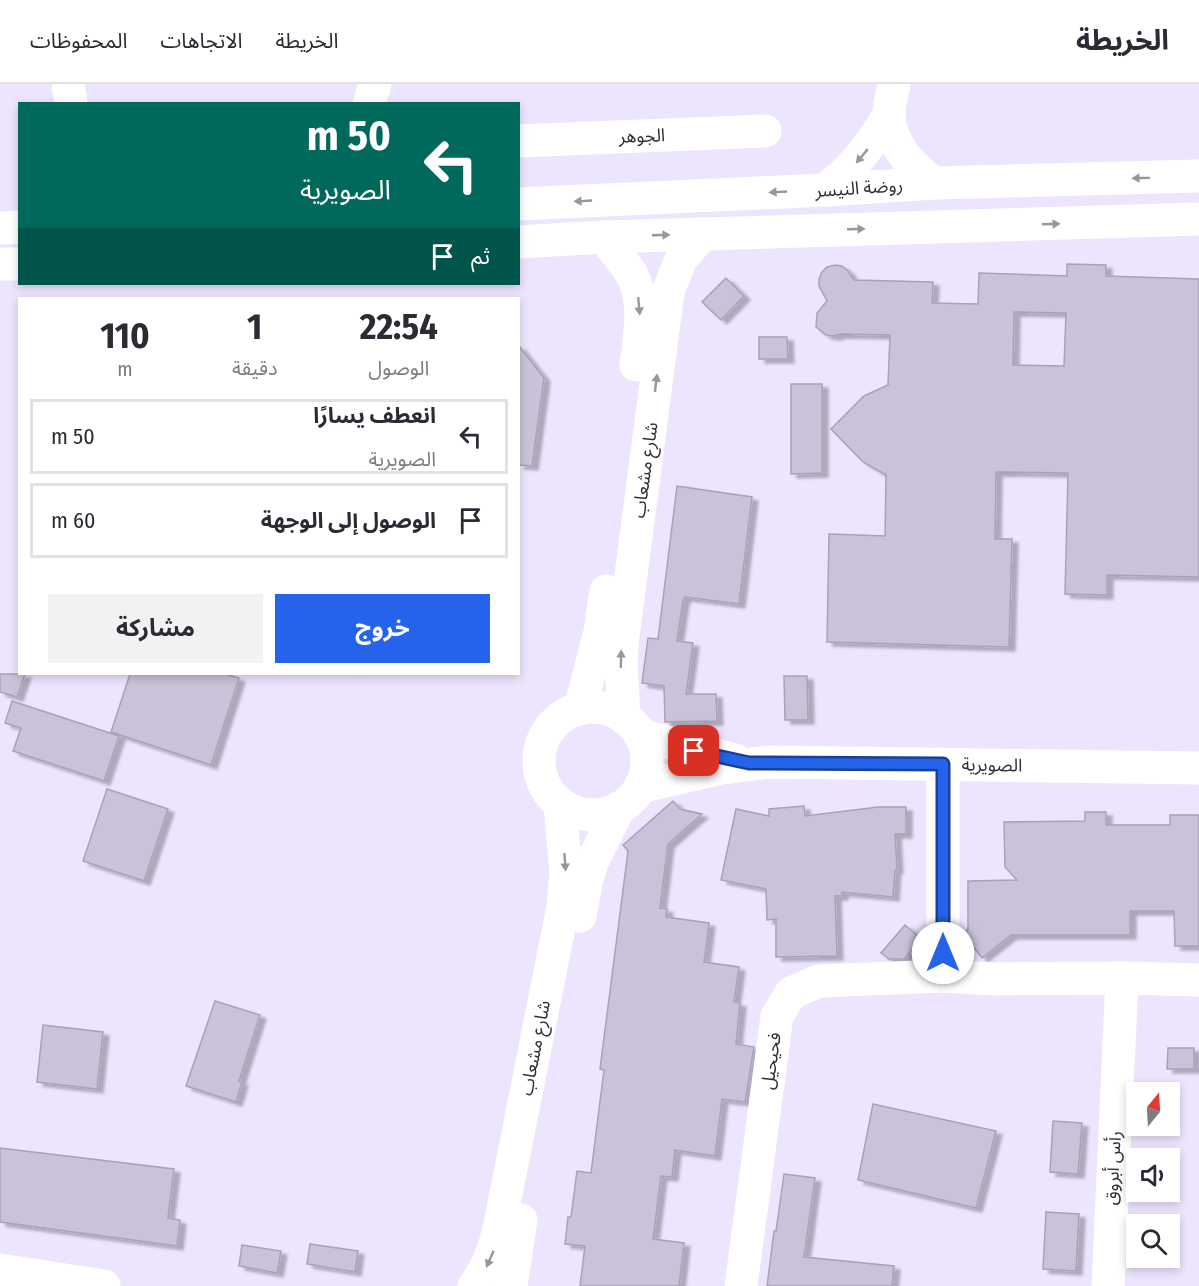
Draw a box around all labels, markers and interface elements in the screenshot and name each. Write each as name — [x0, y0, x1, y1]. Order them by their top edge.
text: الخريطة — [1076, 24, 1169, 57]
text: المحفوظات — [30, 28, 127, 54]
text: الاتجاهات — [160, 28, 242, 54]
text: الخريطة — [275, 28, 338, 54]
text: 50 m — [307, 111, 391, 161]
street label: الجوهر — [617, 124, 666, 148]
icon: left — [412, 126, 490, 204]
one-way arrow — [856, 148, 869, 163]
one-way arrow — [1131, 173, 1150, 182]
text: الصويرية — [300, 174, 391, 206]
street label: روضة النيسر — [813, 174, 904, 202]
one-way arrow — [768, 188, 787, 197]
one-way arrow — [574, 197, 593, 206]
one-way arrow — [1042, 219, 1061, 228]
one-way arrow — [847, 224, 866, 234]
one-way arrow — [652, 230, 671, 239]
icon: arrive — [426, 240, 459, 273]
text: ثم — [471, 243, 490, 270]
one-way arrow — [635, 296, 644, 315]
text: 1 — [247, 305, 262, 349]
text: 22:54 — [360, 305, 438, 349]
text: 110 — [100, 314, 150, 358]
text: دقيقة — [232, 356, 278, 380]
text: الوصول — [368, 356, 429, 380]
text: m — [117, 357, 133, 381]
one-way arrow — [651, 373, 661, 392]
text: انعطف يسارًا — [313, 402, 436, 429]
icon: left — [454, 420, 487, 453]
street label: شارع مشعاب — [627, 421, 666, 520]
text: 50 m — [51, 423, 95, 450]
text: الصويرية — [369, 447, 436, 471]
icon: arrive — [454, 504, 487, 537]
text: 60 m — [51, 507, 95, 534]
text: الوصول إلى الوجهة — [261, 507, 436, 534]
button: مشاركة — [48, 594, 263, 663]
button: خروج — [275, 594, 490, 663]
one-way arrow — [617, 650, 626, 669]
pin — [668, 725, 719, 776]
icon: arrive — [677, 734, 710, 767]
street label: الصويرية — [961, 753, 1023, 777]
one-way arrow — [561, 853, 570, 872]
position arrow — [911, 921, 975, 985]
street label: شارع مشعاب — [515, 999, 558, 1098]
street label: فحيحيل — [756, 1031, 786, 1091]
north arrow — [1126, 1082, 1180, 1136]
map controls — [1126, 1082, 1180, 1268]
street label: رأس أبروق — [1100, 1130, 1126, 1206]
button: sound — [1126, 1148, 1180, 1202]
button: search — [1126, 1214, 1180, 1268]
one-way arrow — [485, 1251, 494, 1268]

